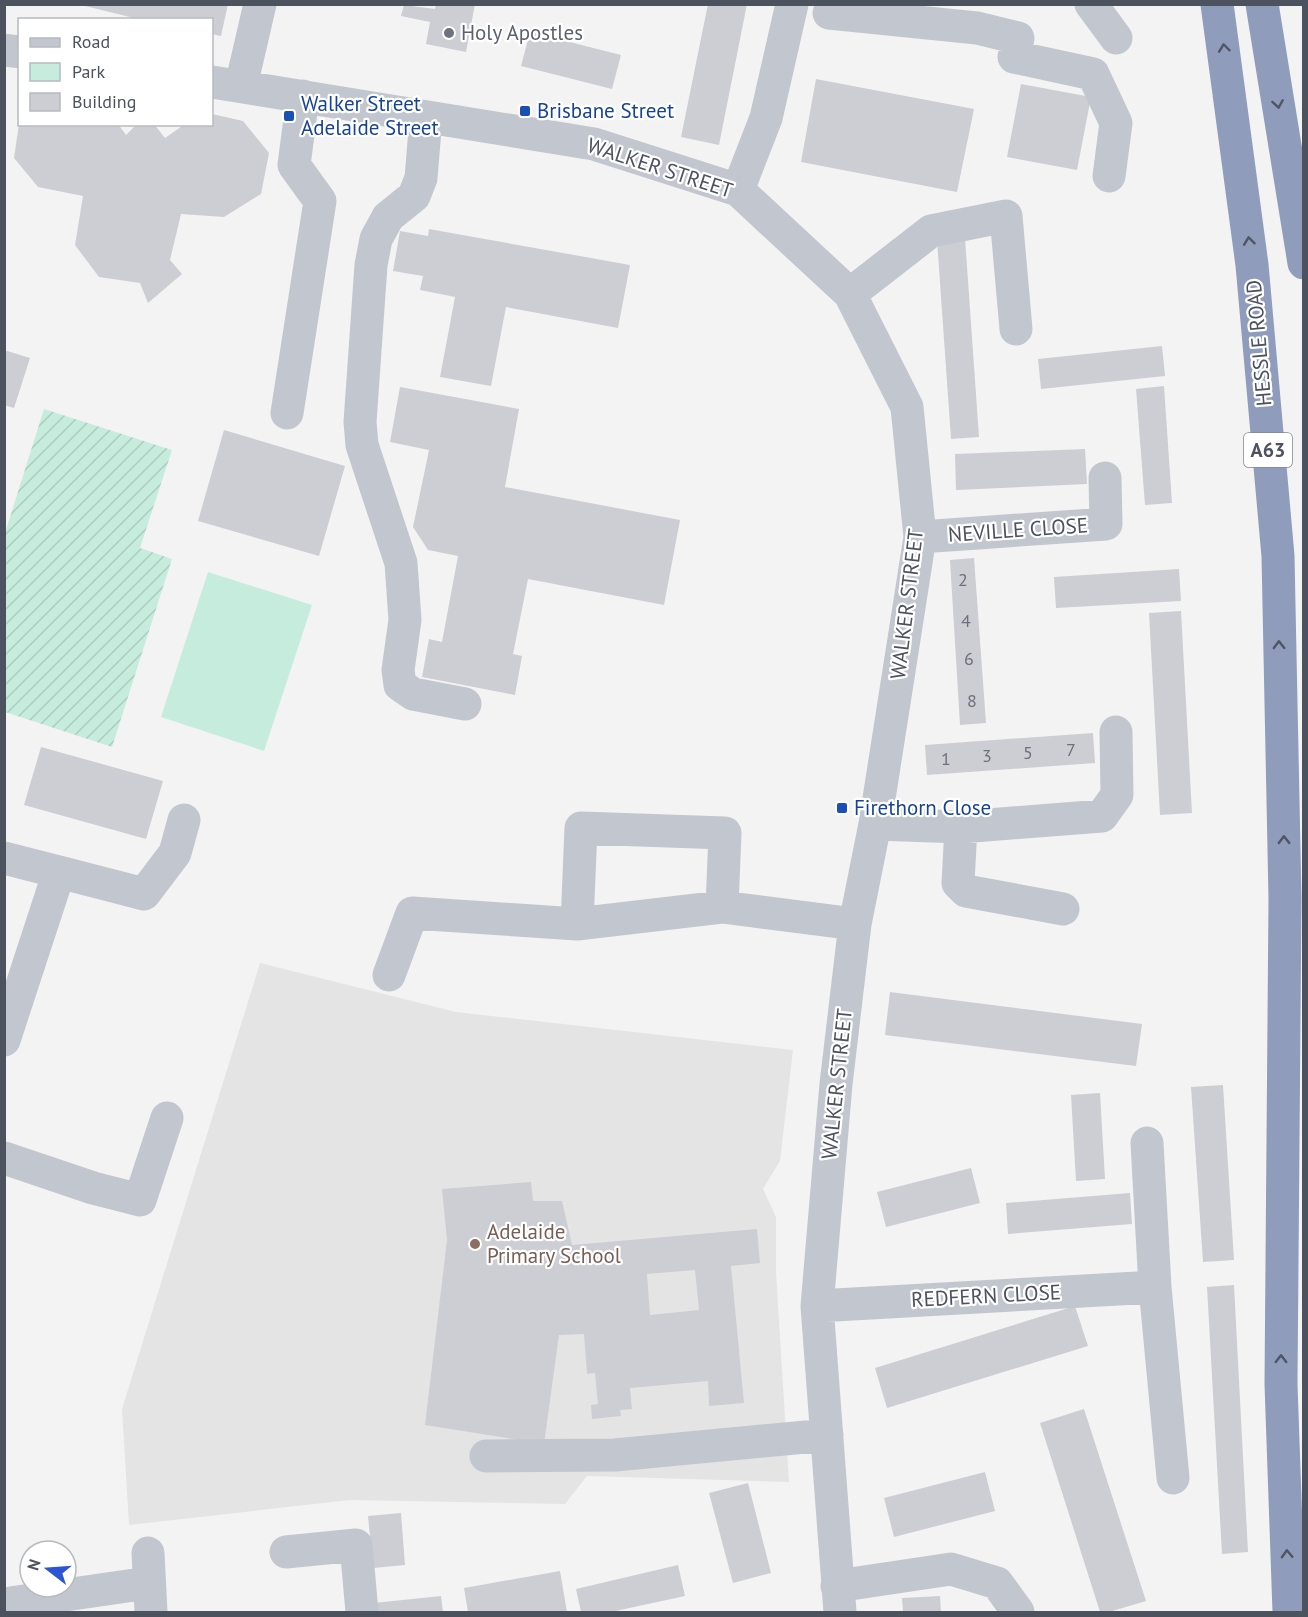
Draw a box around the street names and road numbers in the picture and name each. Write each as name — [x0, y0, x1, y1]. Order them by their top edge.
street label: WALKER STREET — [584, 131, 737, 204]
street label: HESSLE ROAD — [1240, 279, 1277, 407]
road number: A63 — [1244, 433, 1292, 467]
street label: NEVILLE CLOSE — [947, 511, 1089, 548]
street label: WALKER STREET — [884, 527, 929, 681]
street label: WALKER STREET — [815, 1007, 858, 1161]
street label: REDFERN CLOSE — [910, 1278, 1062, 1313]

